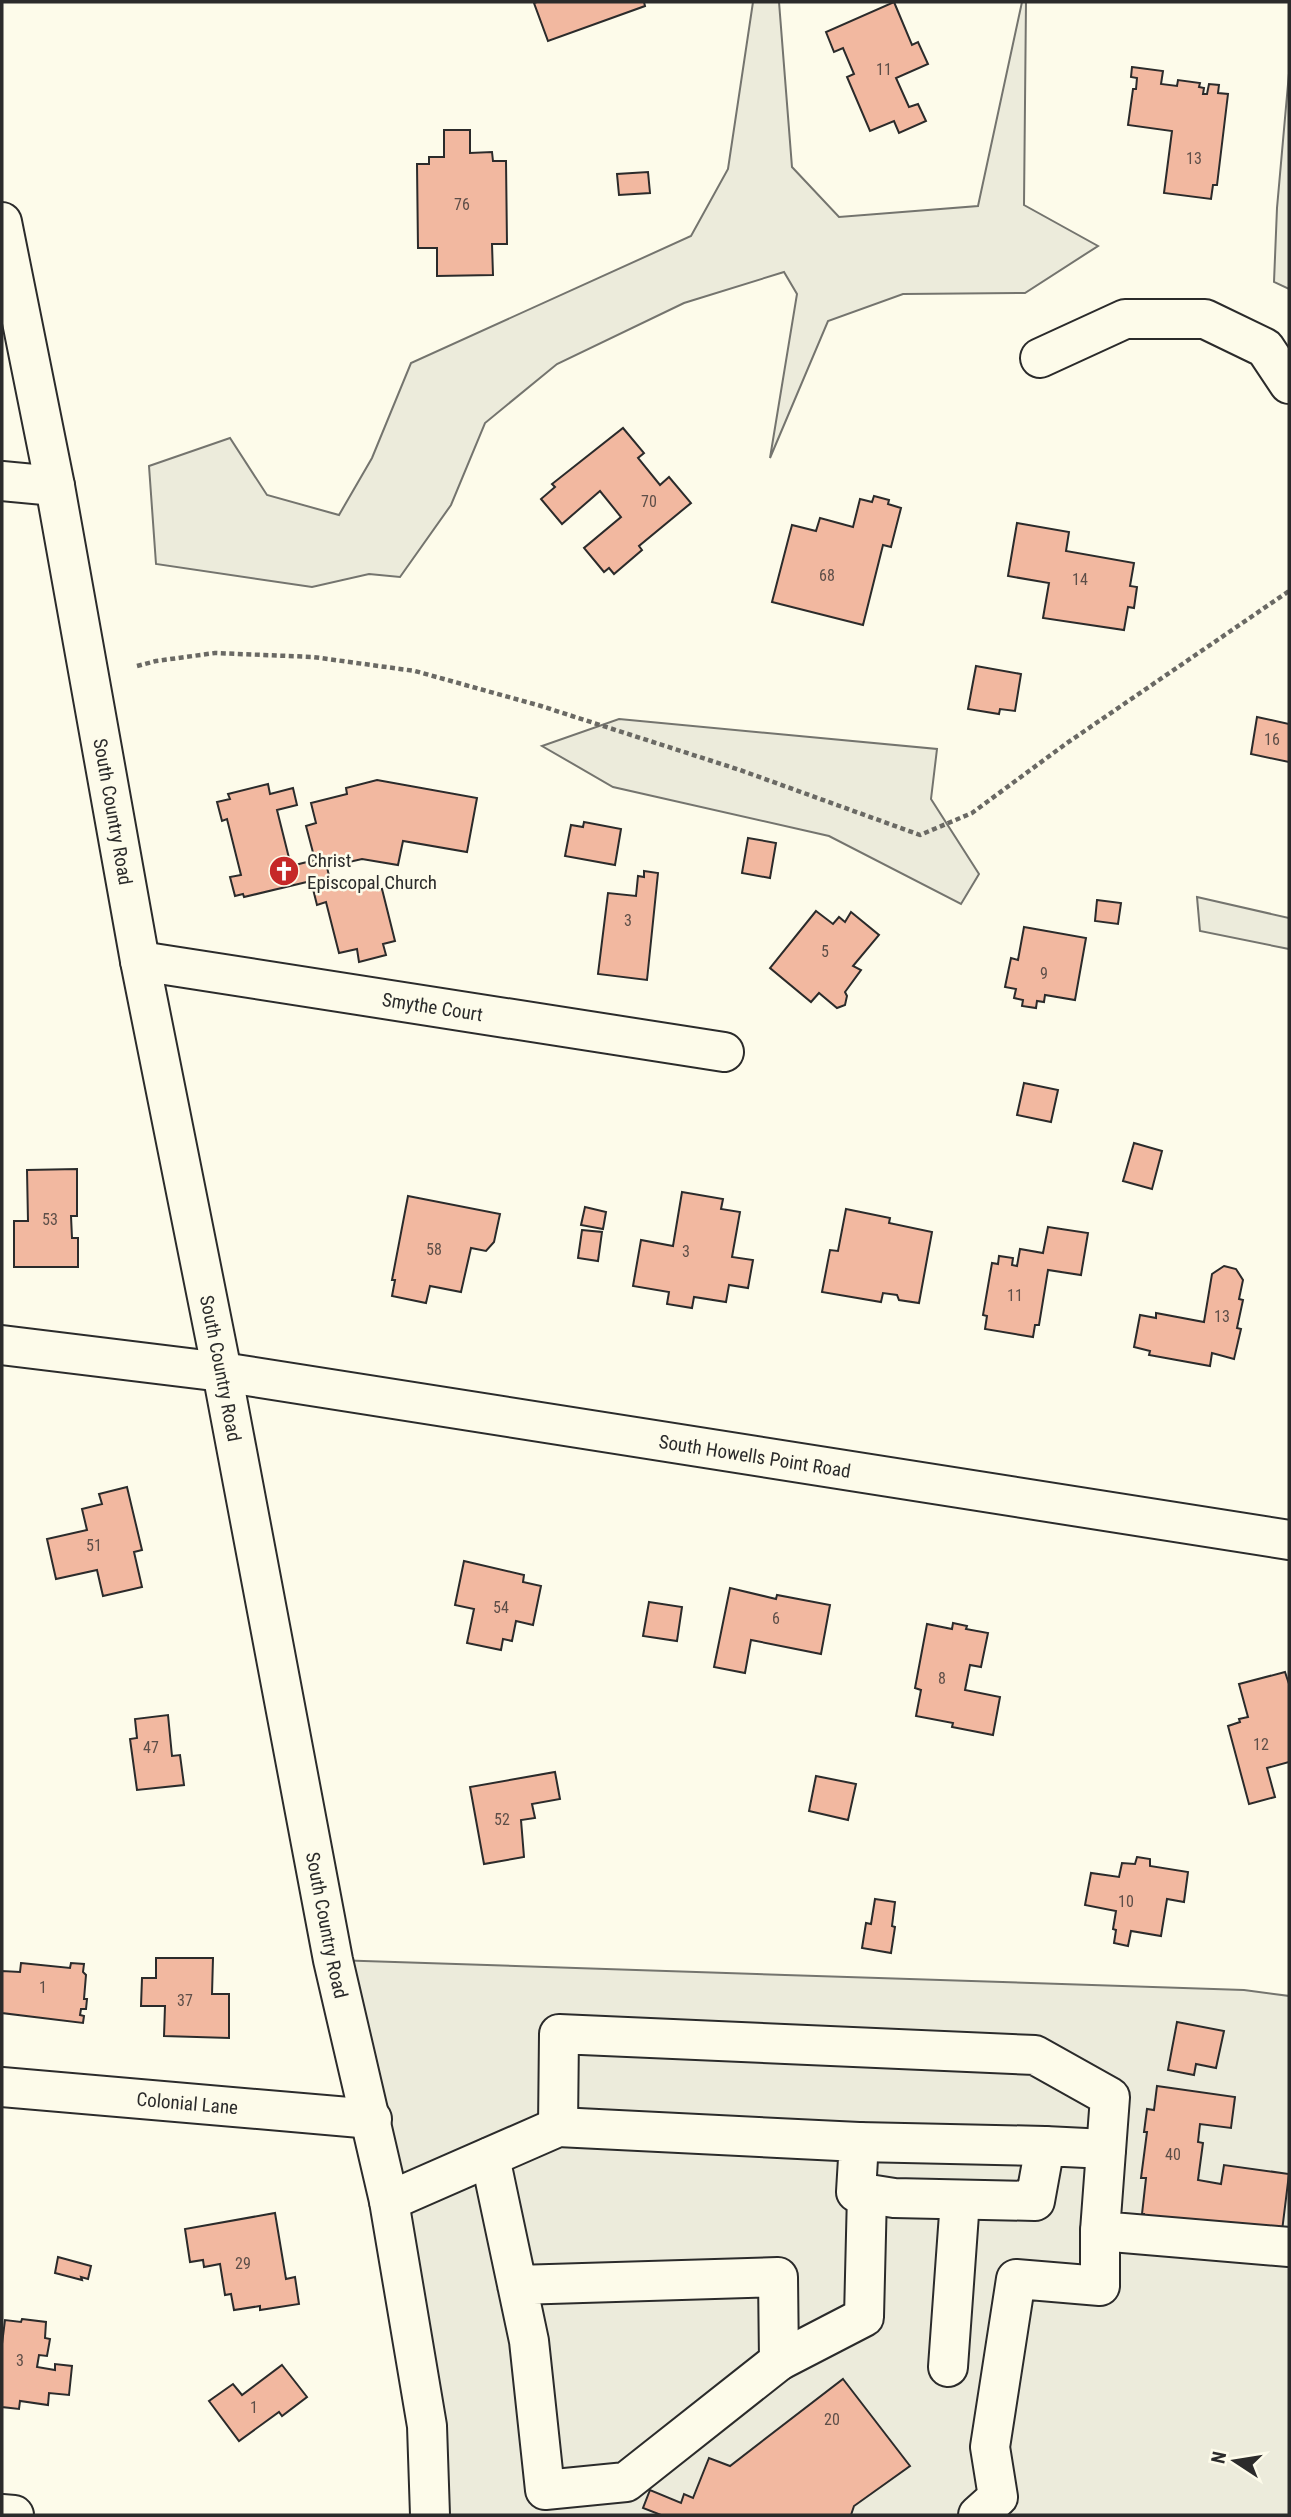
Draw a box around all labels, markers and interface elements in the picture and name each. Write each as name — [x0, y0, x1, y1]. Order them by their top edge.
house number: 11 — [876, 60, 892, 79]
house number: 13 — [1186, 149, 1202, 168]
house number: 76 — [454, 195, 470, 214]
house number: 70 — [641, 492, 657, 511]
house number: 68 — [819, 566, 835, 585]
house number: 14 — [1072, 570, 1088, 589]
house number: 16 — [1264, 730, 1280, 749]
street label: South Country Road — [88, 736, 137, 887]
place label: Christ Episcopal Church — [307, 849, 437, 894]
church icon: Christ Episcopal Church — [267, 854, 301, 888]
house number: 3 — [624, 911, 632, 930]
house number: 5 — [821, 942, 829, 961]
house number: 9 — [1040, 964, 1048, 983]
street label: Smythe Court — [380, 988, 484, 1026]
house number: 53 — [42, 1210, 58, 1229]
house number: 58 — [426, 1240, 442, 1259]
house number: 3 — [682, 1242, 690, 1261]
house number: 11 — [1007, 1286, 1023, 1305]
street label: South Country Road — [195, 1293, 246, 1443]
house number: 13 — [1214, 1307, 1230, 1326]
street label: South Howells Point Road — [657, 1430, 852, 1483]
house number: 51 — [86, 1536, 102, 1555]
house number: 54 — [493, 1598, 509, 1617]
house number: 6 — [772, 1609, 780, 1628]
house number: 8 — [938, 1669, 946, 1688]
house number: 12 — [1253, 1735, 1269, 1754]
house number: 47 — [143, 1738, 159, 1757]
house number: 52 — [494, 1810, 510, 1829]
street label: South Country Road — [301, 1850, 353, 2001]
house number: 10 — [1118, 1892, 1134, 1911]
house number: 1 — [39, 1978, 47, 1997]
house number: 37 — [177, 1991, 193, 2010]
street label: Colonial Lane — [135, 2088, 239, 2119]
house number: 40 — [1165, 2145, 1181, 2164]
house number: 29 — [235, 2254, 251, 2273]
house number: 3 — [16, 2351, 24, 2370]
house number: 1 — [250, 2398, 258, 2417]
house number: 20 — [824, 2410, 840, 2429]
north arrow — [1200, 2426, 1270, 2496]
text: N — [1206, 2449, 1231, 2466]

